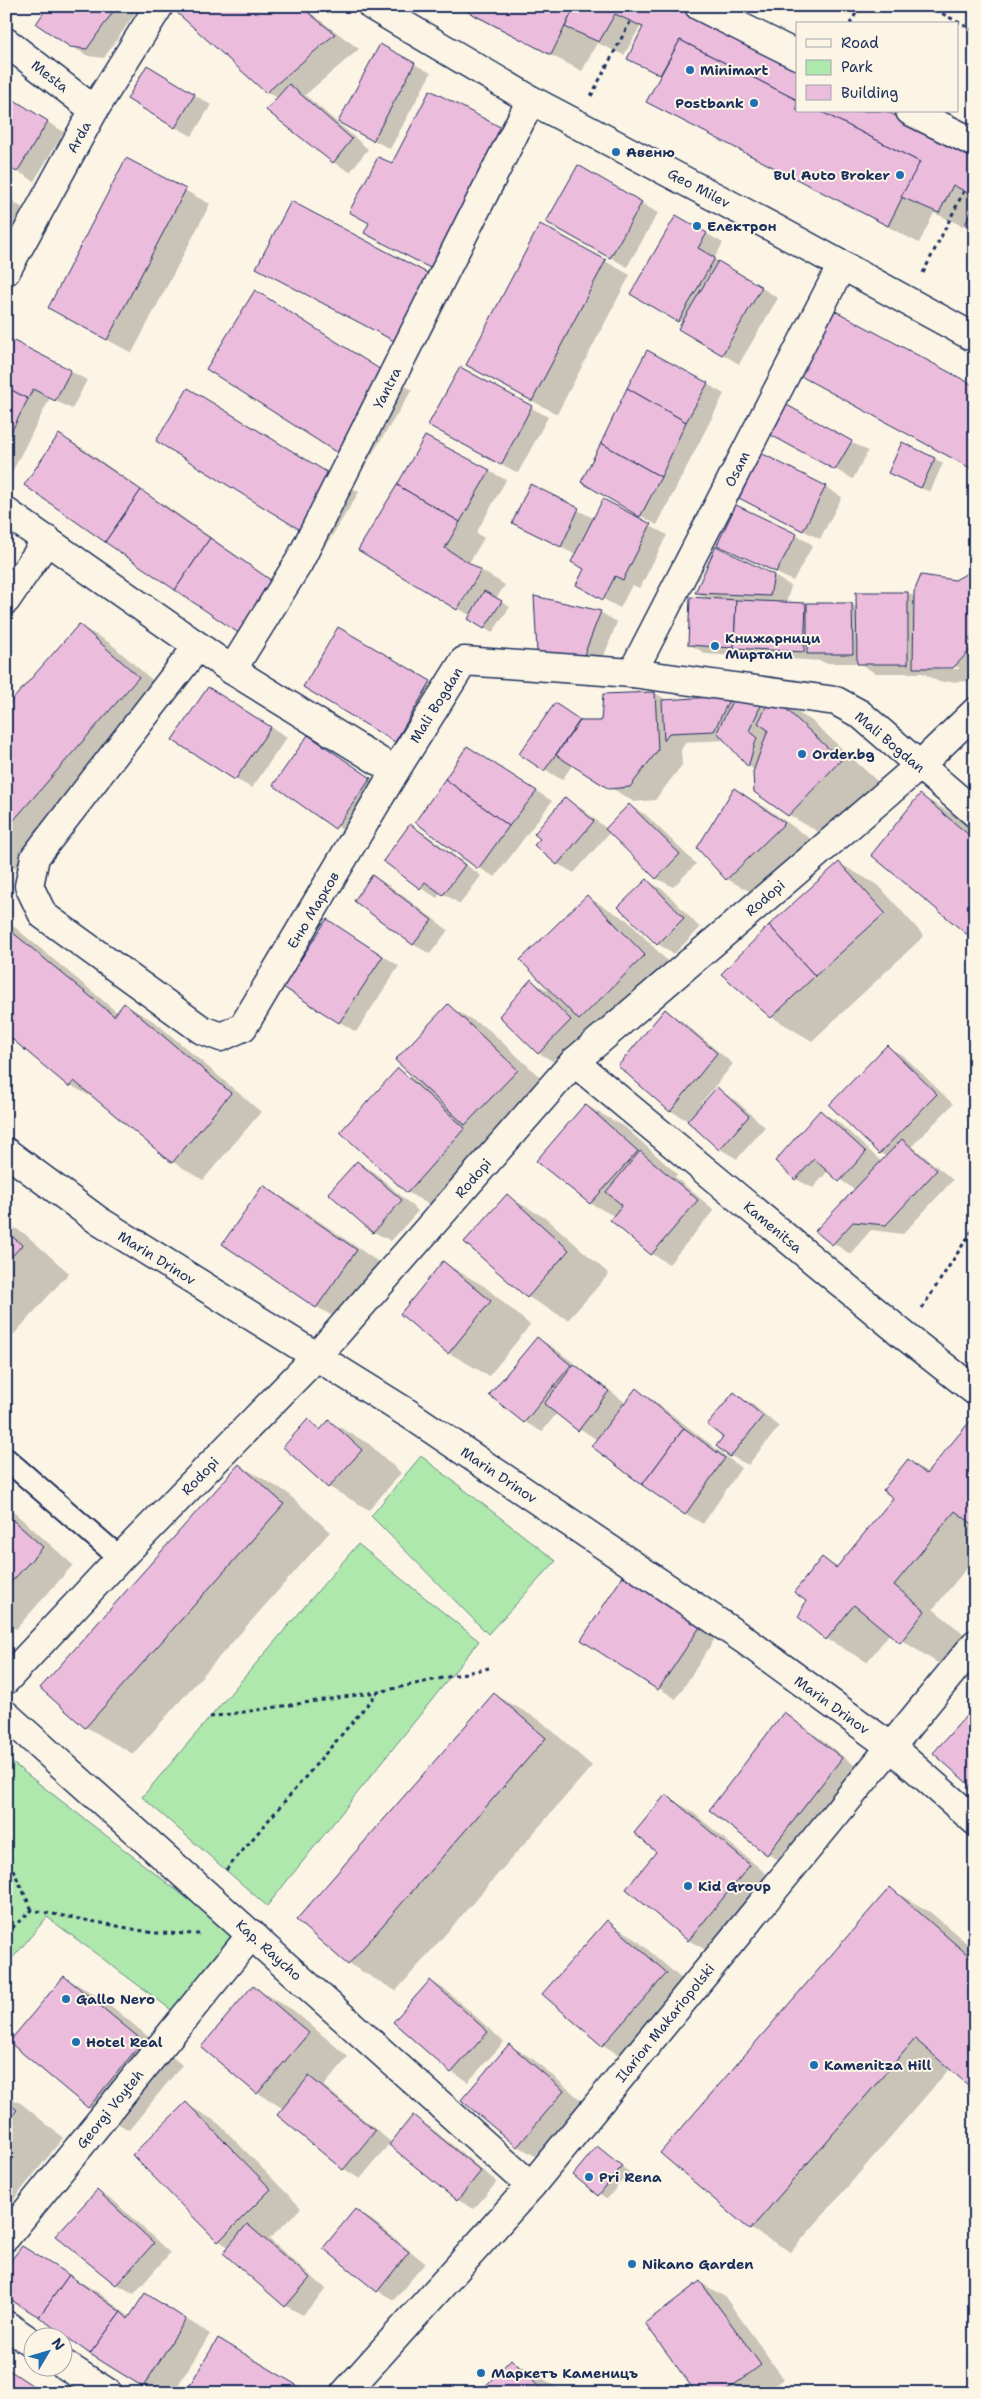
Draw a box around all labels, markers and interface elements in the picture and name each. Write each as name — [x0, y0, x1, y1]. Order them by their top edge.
legend — [796, 22, 958, 112]
text: Road — [841, 33, 879, 53]
street label: Mesta — [28, 56, 72, 96]
text: Park — [841, 57, 873, 77]
place label: Minimart — [700, 61, 769, 79]
marker: Minimart — [684, 64, 696, 76]
text: Building — [841, 83, 898, 103]
place label: Postbank — [675, 94, 744, 112]
marker: Postbank — [748, 97, 760, 109]
street label: Arda — [63, 118, 95, 156]
place label: Авеню — [626, 143, 675, 161]
marker: Авеню — [610, 146, 622, 158]
street label: Geo Milev — [665, 164, 734, 212]
place label: Bul Auto Broker — [774, 166, 890, 184]
marker: Bul Auto Broker — [894, 169, 906, 181]
place label: Електрон — [707, 217, 777, 235]
marker: Електрон — [691, 220, 703, 232]
street label: Yantra — [369, 364, 405, 412]
street label: Osam — [720, 448, 754, 490]
place label: Книжарници Миртани — [725, 629, 821, 663]
marker: Книжарници Миртани — [709, 640, 721, 652]
street label: Mali Bogdan — [406, 663, 467, 746]
street label: Mali Bogdan — [851, 707, 929, 777]
place label: Order.bg — [812, 745, 875, 763]
marker: Order.bg — [796, 748, 808, 760]
street label: Еню Марков — [283, 868, 343, 952]
street label: Rodopi — [741, 876, 789, 920]
street label: Rodopi — [451, 1154, 495, 1202]
street label: Kamenitsa — [740, 1197, 806, 1257]
street label: Marin Drinov — [115, 1227, 200, 1289]
street label: Marin Drinov — [457, 1443, 541, 1507]
street label: Rodopi — [177, 1453, 223, 1499]
street label: Marin Drinov — [791, 1672, 873, 1738]
place label: Kid Group — [698, 1877, 771, 1895]
marker: Kid Group — [682, 1880, 694, 1892]
street label: Kap. Raycho — [232, 1916, 306, 1984]
street label: Ilarion Makariopolski — [612, 1960, 718, 2086]
place label: Gallo Nero — [76, 1990, 155, 2008]
marker: Gallo Nero — [60, 1993, 72, 2005]
place label: Hotel Real — [86, 2033, 163, 2051]
marker: Hotel Real — [70, 2036, 82, 2048]
place label: Kamenitza Hill — [824, 2056, 932, 2074]
marker: Kamenitza Hill — [808, 2059, 820, 2071]
street label: Georgi Voyteh — [73, 2066, 147, 2152]
place label: Pri Rena — [599, 2168, 662, 2186]
marker: Pri Rena — [583, 2171, 595, 2183]
place label: Nikano Garden — [642, 2255, 754, 2273]
marker: Nikano Garden — [626, 2258, 638, 2270]
north arrow — [22, 2326, 72, 2376]
text: N — [48, 2334, 69, 2354]
place label: Маркетъ Каменицъ — [491, 2364, 638, 2382]
marker: Маркетъ Каменицъ — [475, 2367, 487, 2379]

